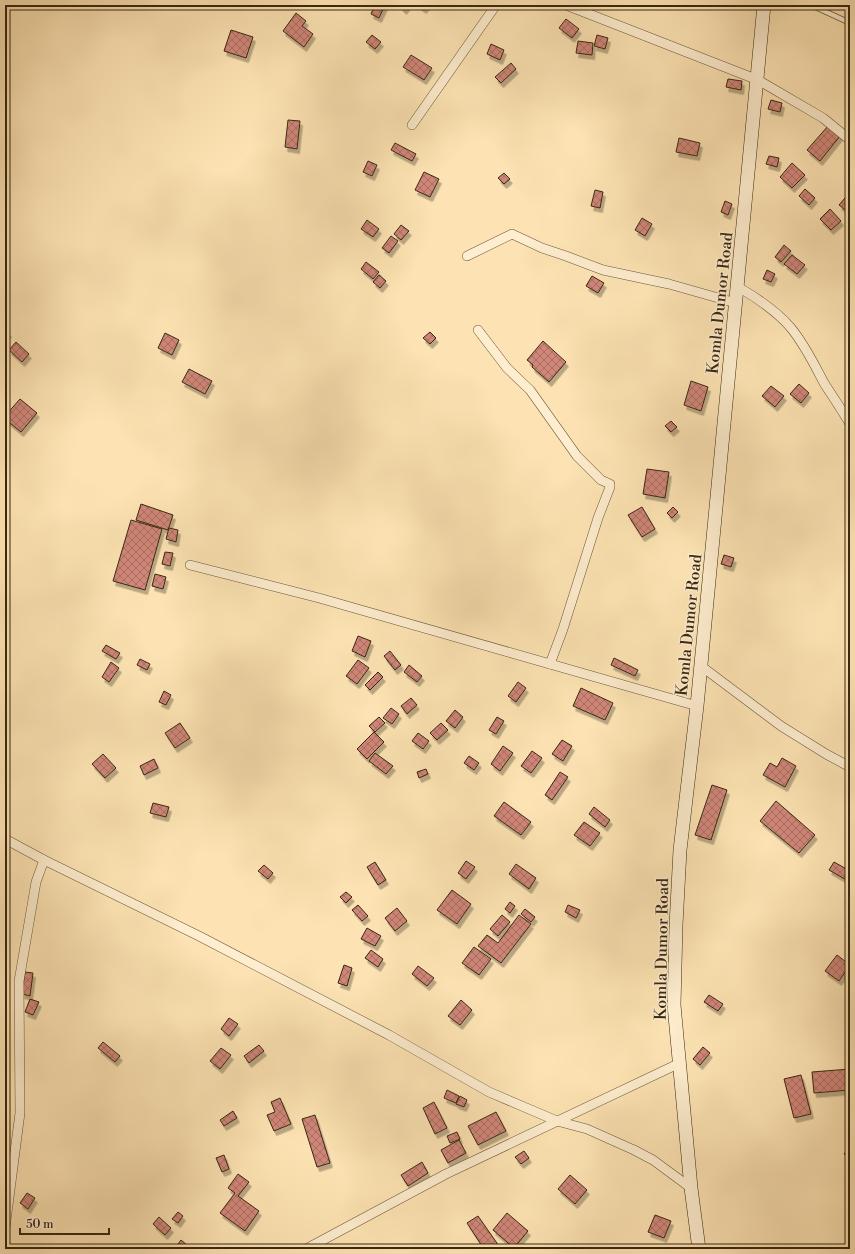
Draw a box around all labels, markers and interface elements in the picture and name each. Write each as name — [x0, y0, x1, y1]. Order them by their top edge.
street label: Komla Dumor Road — [703, 231, 737, 375]
street label: Komla Dumor Road — [672, 553, 706, 697]
street label: Komla Dumor Road — [651, 878, 673, 1020]
scale bar — [20, 1210, 109, 1236]
text: 50 m — [26, 1217, 54, 1232]

